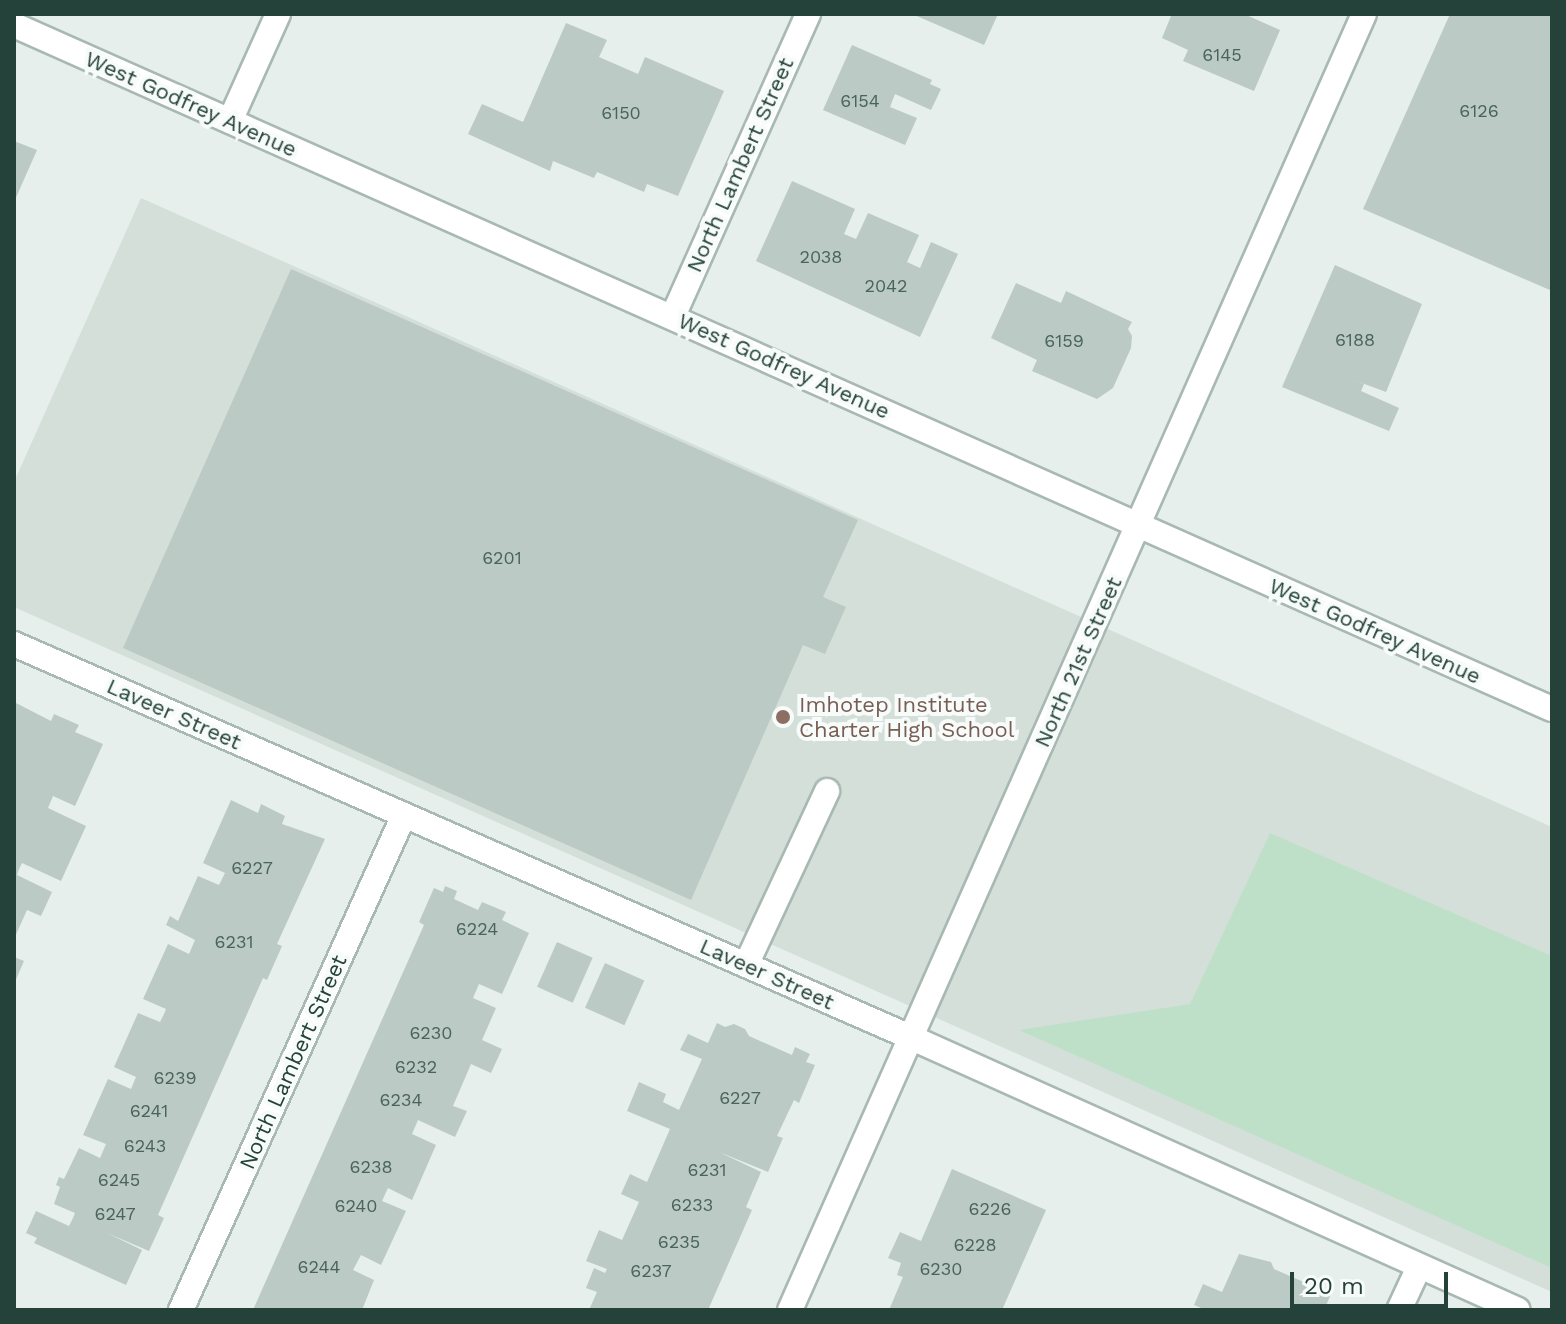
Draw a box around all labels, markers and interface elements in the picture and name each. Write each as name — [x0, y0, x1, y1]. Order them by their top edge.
house number: 6145 — [1202, 44, 1242, 66]
street label: West Godfrey Avenue — [80, 45, 302, 163]
street label: North Lambert Street — [681, 54, 799, 276]
house number: 6154 — [840, 90, 880, 112]
house number: 6126 — [1459, 100, 1499, 122]
house number: 6150 — [601, 102, 641, 124]
house number: 2038 — [800, 246, 842, 268]
house number: 2042 — [864, 275, 908, 297]
street label: West Godfrey Avenue — [673, 307, 895, 425]
house number: 6188 — [1335, 329, 1375, 351]
house number: 6159 — [1044, 330, 1084, 352]
house number: 6201 — [482, 547, 522, 569]
street label: West Godfrey Avenue — [1264, 572, 1486, 690]
street label: North 21st Street — [1029, 573, 1127, 751]
street label: Laveer Street — [103, 673, 245, 755]
place label: Imhotep Institute Charter High School — [799, 691, 1015, 742]
marker: Imhotep Institute Charter High School — [774, 708, 792, 726]
house number: 6227 — [231, 857, 273, 879]
house number: 6224 — [456, 918, 498, 940]
house number: 6231 — [215, 931, 253, 953]
street label: Laveer Street — [696, 933, 838, 1015]
street label: North Lambert Street — [234, 951, 352, 1173]
house number: 6230 — [409, 1022, 453, 1044]
house number: 6232 — [395, 1056, 437, 1078]
house number: 6239 — [153, 1067, 197, 1089]
house number: 6227 — [719, 1087, 761, 1109]
house number: 6234 — [380, 1089, 422, 1111]
house number: 6241 — [130, 1100, 168, 1122]
house number: 6243 — [124, 1135, 166, 1157]
house number: 6238 — [349, 1156, 393, 1178]
house number: 6231 — [688, 1159, 726, 1181]
house number: 6245 — [98, 1169, 140, 1191]
house number: 6233 — [671, 1194, 713, 1216]
house number: 6240 — [334, 1195, 378, 1217]
house number: 6226 — [969, 1198, 1011, 1220]
house number: 6247 — [94, 1203, 136, 1225]
house number: 6235 — [658, 1231, 700, 1253]
house number: 6228 — [953, 1234, 997, 1256]
house number: 6244 — [298, 1256, 340, 1278]
scale bar — [1294, 1256, 1452, 1306]
house number: 6230 — [919, 1258, 963, 1280]
house number: 6237 — [630, 1260, 672, 1282]
text: 20 m — [1304, 1272, 1364, 1300]

